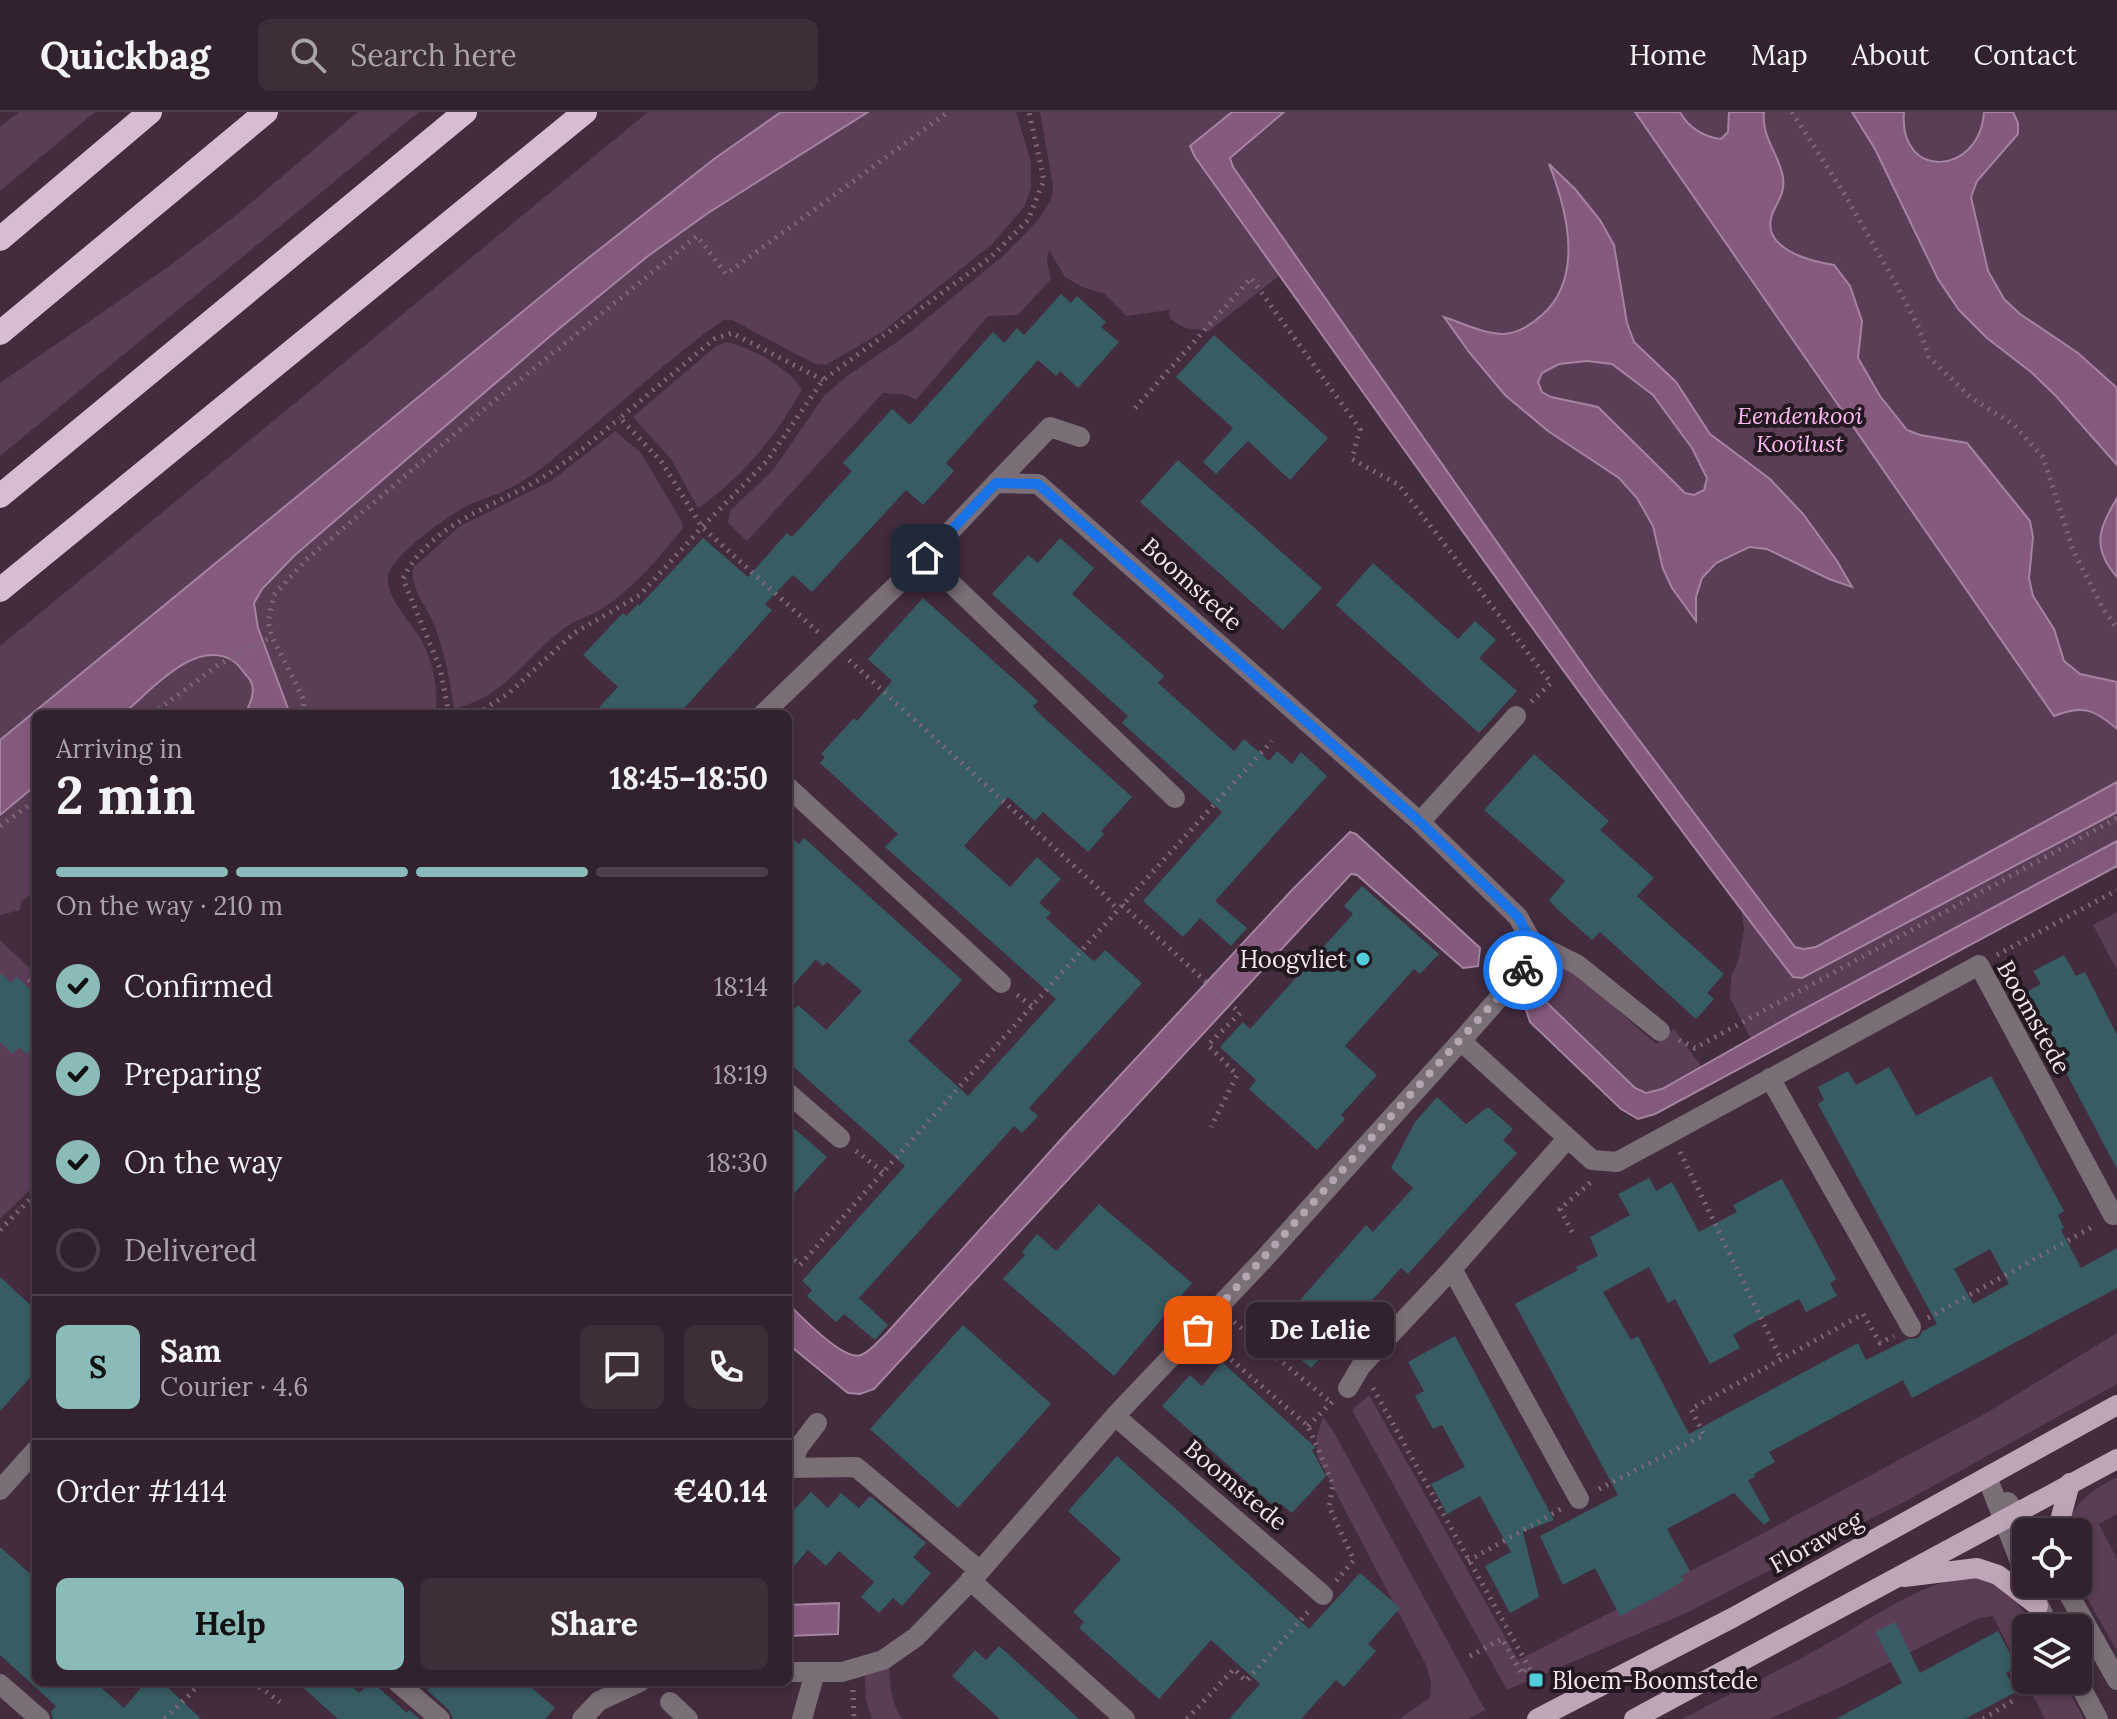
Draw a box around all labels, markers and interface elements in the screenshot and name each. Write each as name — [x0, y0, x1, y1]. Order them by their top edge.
search box — [258, 19, 818, 91]
text: Quickbag — [40, 31, 210, 79]
icon: search — [286, 33, 330, 77]
text: Search here — [350, 36, 517, 74]
text: Home — [1629, 37, 1707, 73]
text: Map — [1751, 37, 1808, 73]
text: About — [1852, 37, 1929, 73]
text: Contact — [1973, 37, 2077, 73]
park label: Eendenkooi Kooilust — [1737, 400, 1863, 459]
pin — [891, 524, 959, 592]
street label: Boomstede — [1135, 531, 1249, 637]
icon: home — [903, 536, 947, 580]
text: Arriving in — [56, 732, 183, 765]
text: 18:45–18:50 — [610, 759, 768, 797]
text: 2 min — [56, 762, 195, 828]
text: On the way · 210 m — [56, 889, 283, 922]
courier — [1483, 930, 1563, 1010]
place label: Hoogvliet — [1240, 944, 1348, 975]
icon: bike — [1501, 948, 1545, 992]
marker: Hoogvliet — [1354, 950, 1372, 968]
street label: Boomstede — [1990, 955, 2078, 1079]
icon: check — [56, 964, 100, 1008]
text: Confirmed — [124, 967, 273, 1005]
text: 18:14 — [714, 970, 768, 1003]
icon: check — [56, 1052, 100, 1096]
text: Preparing — [124, 1055, 261, 1093]
text: 18:19 — [713, 1058, 768, 1091]
icon: check — [56, 1140, 100, 1184]
text: On the way — [124, 1143, 282, 1181]
text: 18:30 — [707, 1146, 768, 1179]
text: Delivered — [124, 1231, 257, 1269]
pin — [1164, 1296, 1232, 1364]
callout: De Lelie — [1246, 1302, 1394, 1358]
icon: bag — [1176, 1308, 1220, 1352]
text: De Lelie — [1270, 1313, 1370, 1346]
button: chat — [580, 1325, 664, 1409]
button: phone — [684, 1325, 768, 1409]
text: Sam — [160, 1332, 221, 1370]
text: S — [89, 1348, 107, 1386]
text: Courier · 4.6 — [160, 1370, 308, 1403]
street label: Boomstede — [1178, 1433, 1294, 1537]
text: Order #1414 — [56, 1472, 227, 1510]
text: €40.14 — [673, 1472, 768, 1510]
street label: Floraweg — [1764, 1504, 1868, 1580]
map controls — [2012, 1518, 2092, 1694]
button: locate — [2012, 1518, 2092, 1598]
button: Help — [56, 1578, 404, 1670]
button: Share — [420, 1578, 768, 1670]
button: layers — [2012, 1614, 2092, 1694]
place label: Bloem-Boomstede — [1552, 1665, 1758, 1696]
marker: Bloem-Boomstede — [1527, 1671, 1545, 1689]

